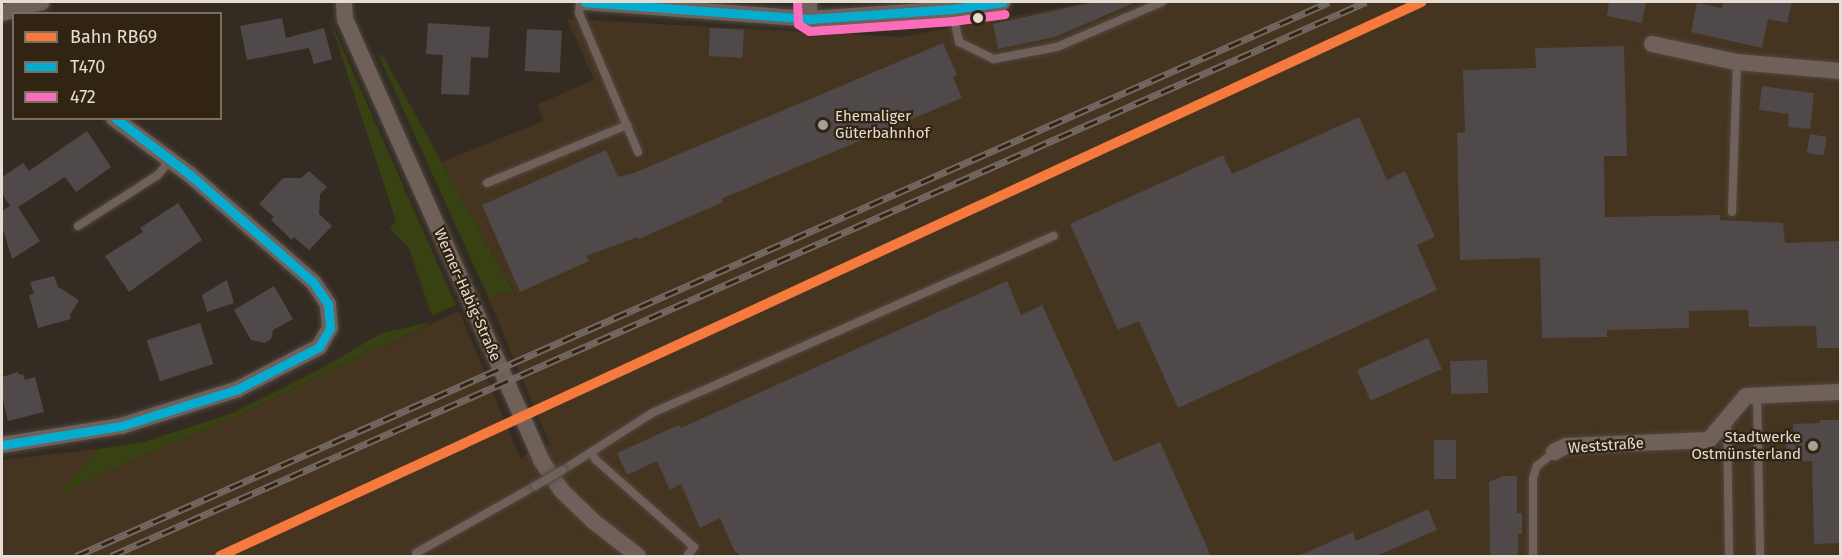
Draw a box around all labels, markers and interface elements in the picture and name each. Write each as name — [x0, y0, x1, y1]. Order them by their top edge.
legend — [12, 12, 222, 120]
unlabelled marker — [972, 12, 984, 24]
text: Bahn RB69 — [70, 26, 157, 48]
text: T470 — [70, 56, 105, 78]
text: 472 — [70, 86, 96, 108]
place label: Ehemaliger Güterbahnhof — [835, 107, 929, 142]
marker: Ehemaliger Güterbahnhof — [816, 118, 830, 132]
street label: Werner-Habig-Straße — [430, 226, 504, 364]
place label: Stadtwerke Ostmünsterland — [1691, 428, 1801, 463]
street label: Weststraße — [1568, 434, 1644, 458]
marker: Stadtwerke Ostmünsterland — [1806, 439, 1820, 453]

